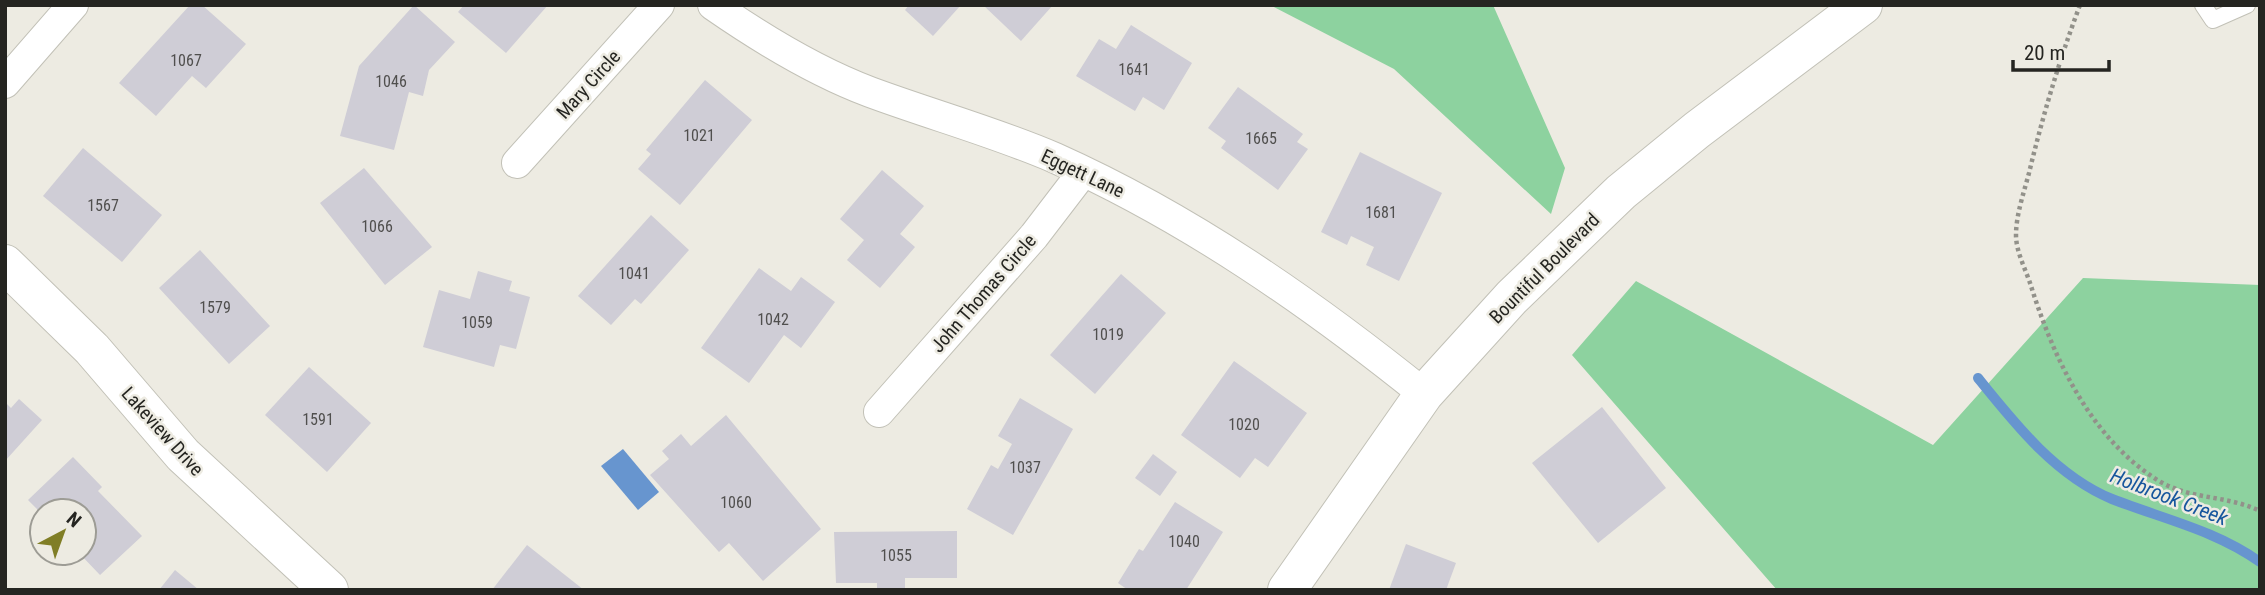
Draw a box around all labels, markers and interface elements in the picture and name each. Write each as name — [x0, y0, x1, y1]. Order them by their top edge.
scale bar — [2013, 28, 2109, 72]
text: 20 m — [2024, 41, 2065, 65]
street label: Mary Circle — [552, 45, 625, 123]
house number: 1067 — [170, 51, 202, 70]
house number: 1641 — [1118, 60, 1150, 79]
house number: 1046 — [375, 72, 407, 91]
house number: 1021 — [683, 126, 715, 145]
house number: 1665 — [1245, 129, 1277, 148]
street label: Eggett Lane — [1038, 144, 1128, 203]
house number: 1567 — [87, 196, 119, 215]
house number: 1681 — [1365, 203, 1397, 222]
street label: Bountiful Boulevard — [1484, 208, 1604, 328]
house number: 1066 — [361, 217, 393, 236]
street label: John Thomas Circle — [926, 230, 1041, 357]
house number: 1041 — [618, 264, 650, 283]
house number: 1579 — [199, 298, 231, 317]
house number: 1042 — [757, 310, 789, 329]
house number: 1059 — [461, 313, 493, 332]
house number: 1019 — [1092, 325, 1124, 344]
street label: Lakeview Drive — [117, 382, 208, 480]
house number: 1591 — [302, 410, 334, 429]
house number: 1020 — [1228, 415, 1260, 434]
house number: 1037 — [1009, 458, 1041, 477]
water label: Holbrook Creek — [2107, 464, 2232, 531]
house number: 1060 — [720, 493, 752, 512]
north arrow — [28, 497, 98, 567]
text: N — [62, 507, 86, 532]
house number: 1040 — [1168, 532, 1200, 551]
house number: 1055 — [880, 546, 912, 565]

